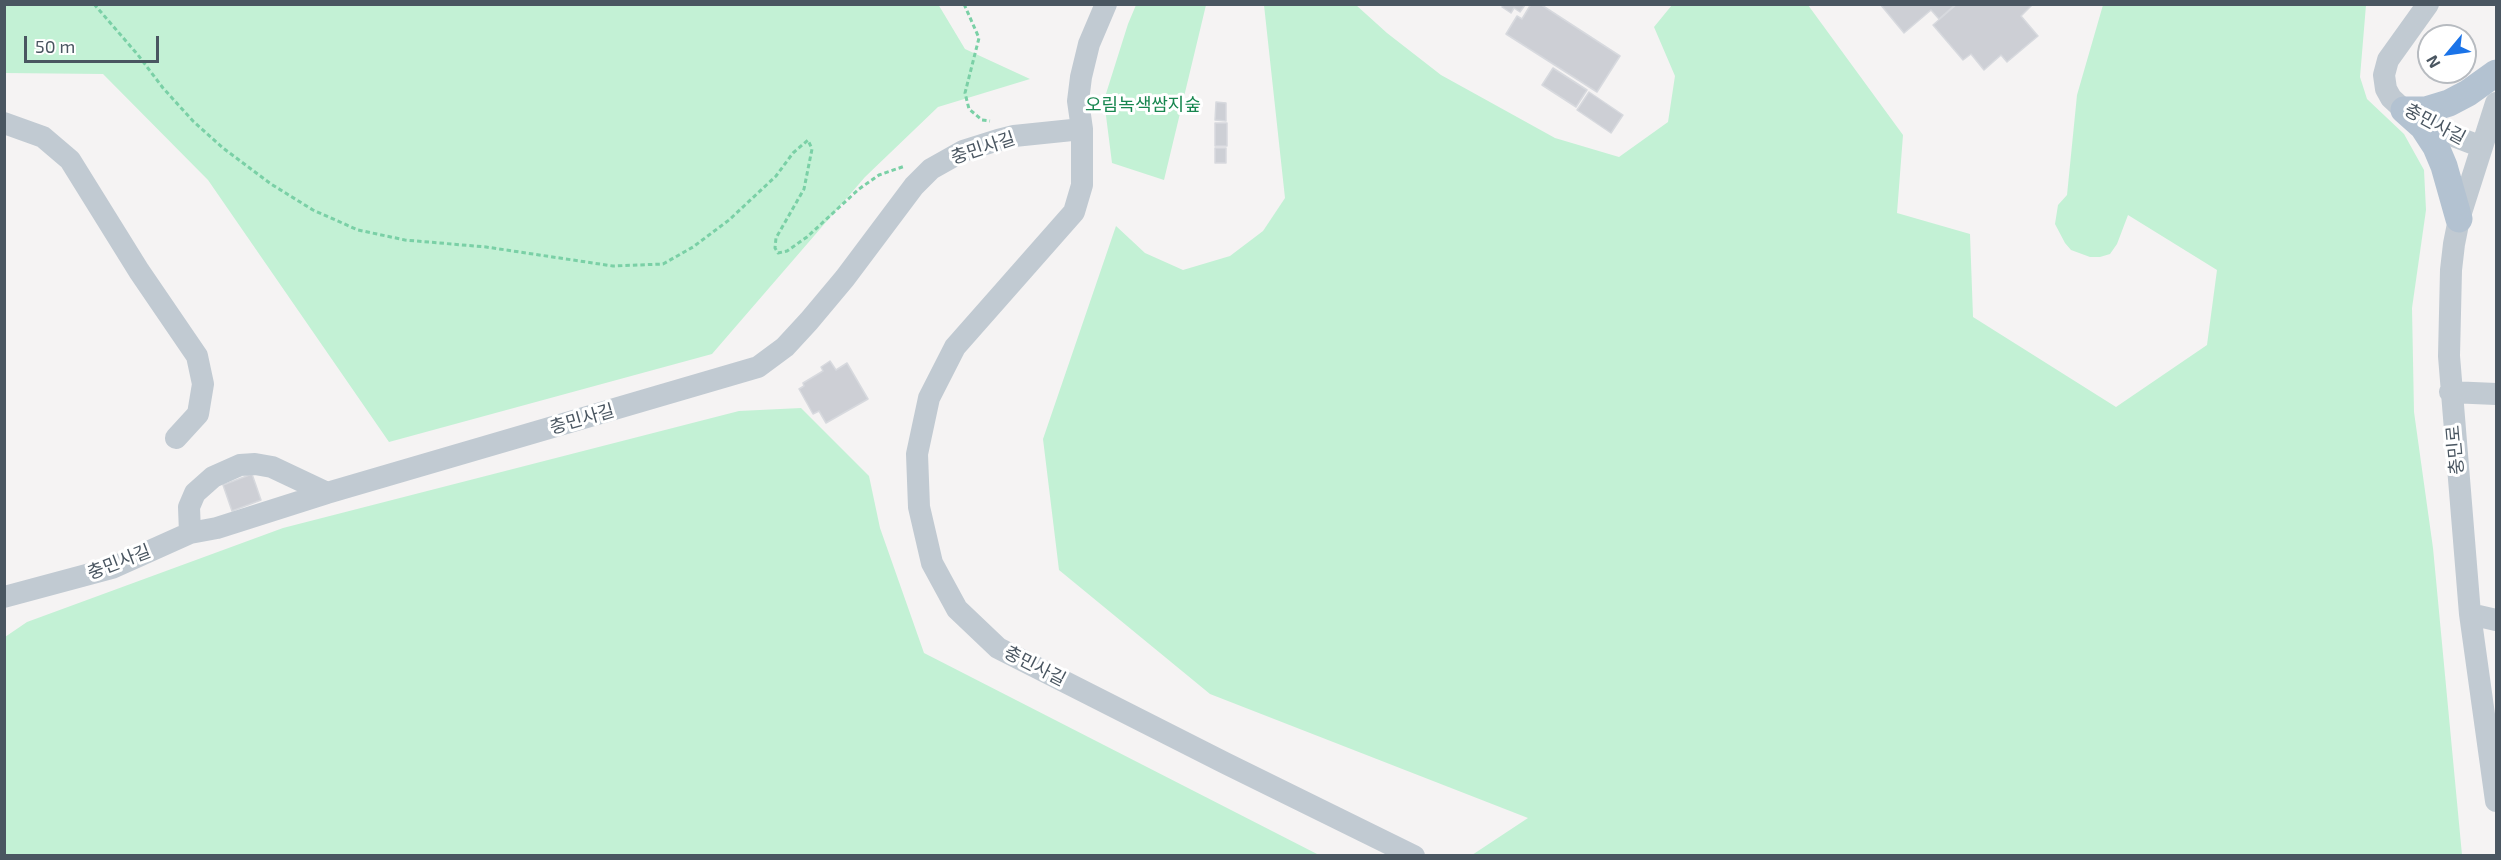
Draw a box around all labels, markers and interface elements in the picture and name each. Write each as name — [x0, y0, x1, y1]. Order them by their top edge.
scale bar — [27, 24, 162, 62]
north arrow — [2417, 24, 2477, 84]
text: 50 m — [35, 35, 75, 57]
text: N — [2421, 52, 2444, 72]
park label: 오림녹색쌈지숲 — [1085, 94, 1201, 116]
street label: 충민사길 — [2401, 99, 2469, 149]
street label: 충민사길 — [948, 127, 1018, 169]
street label: 충민사길 — [547, 399, 617, 439]
street label: 충민로 — [2442, 424, 2468, 476]
street label: 충민사길 — [84, 540, 154, 584]
street label: 충민사길 — [1001, 641, 1069, 691]

